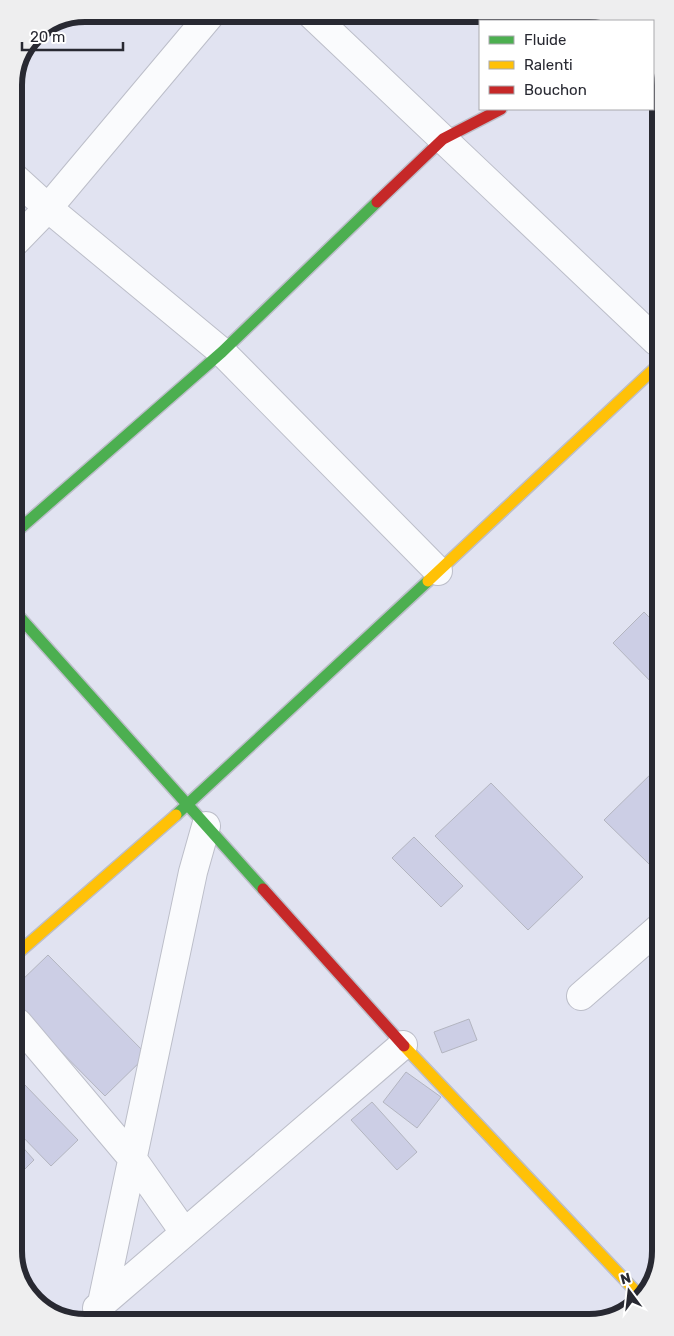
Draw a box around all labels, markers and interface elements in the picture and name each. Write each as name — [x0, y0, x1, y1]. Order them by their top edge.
scale bar — [22, 20, 124, 52]
legend — [479, 20, 654, 110]
text: 20 m — [30, 28, 65, 46]
text: Fluide — [524, 31, 566, 49]
text: Ralenti — [524, 56, 573, 74]
text: Bouchon — [524, 81, 587, 99]
north arrow — [604, 1266, 654, 1316]
text: N — [619, 1269, 633, 1288]

